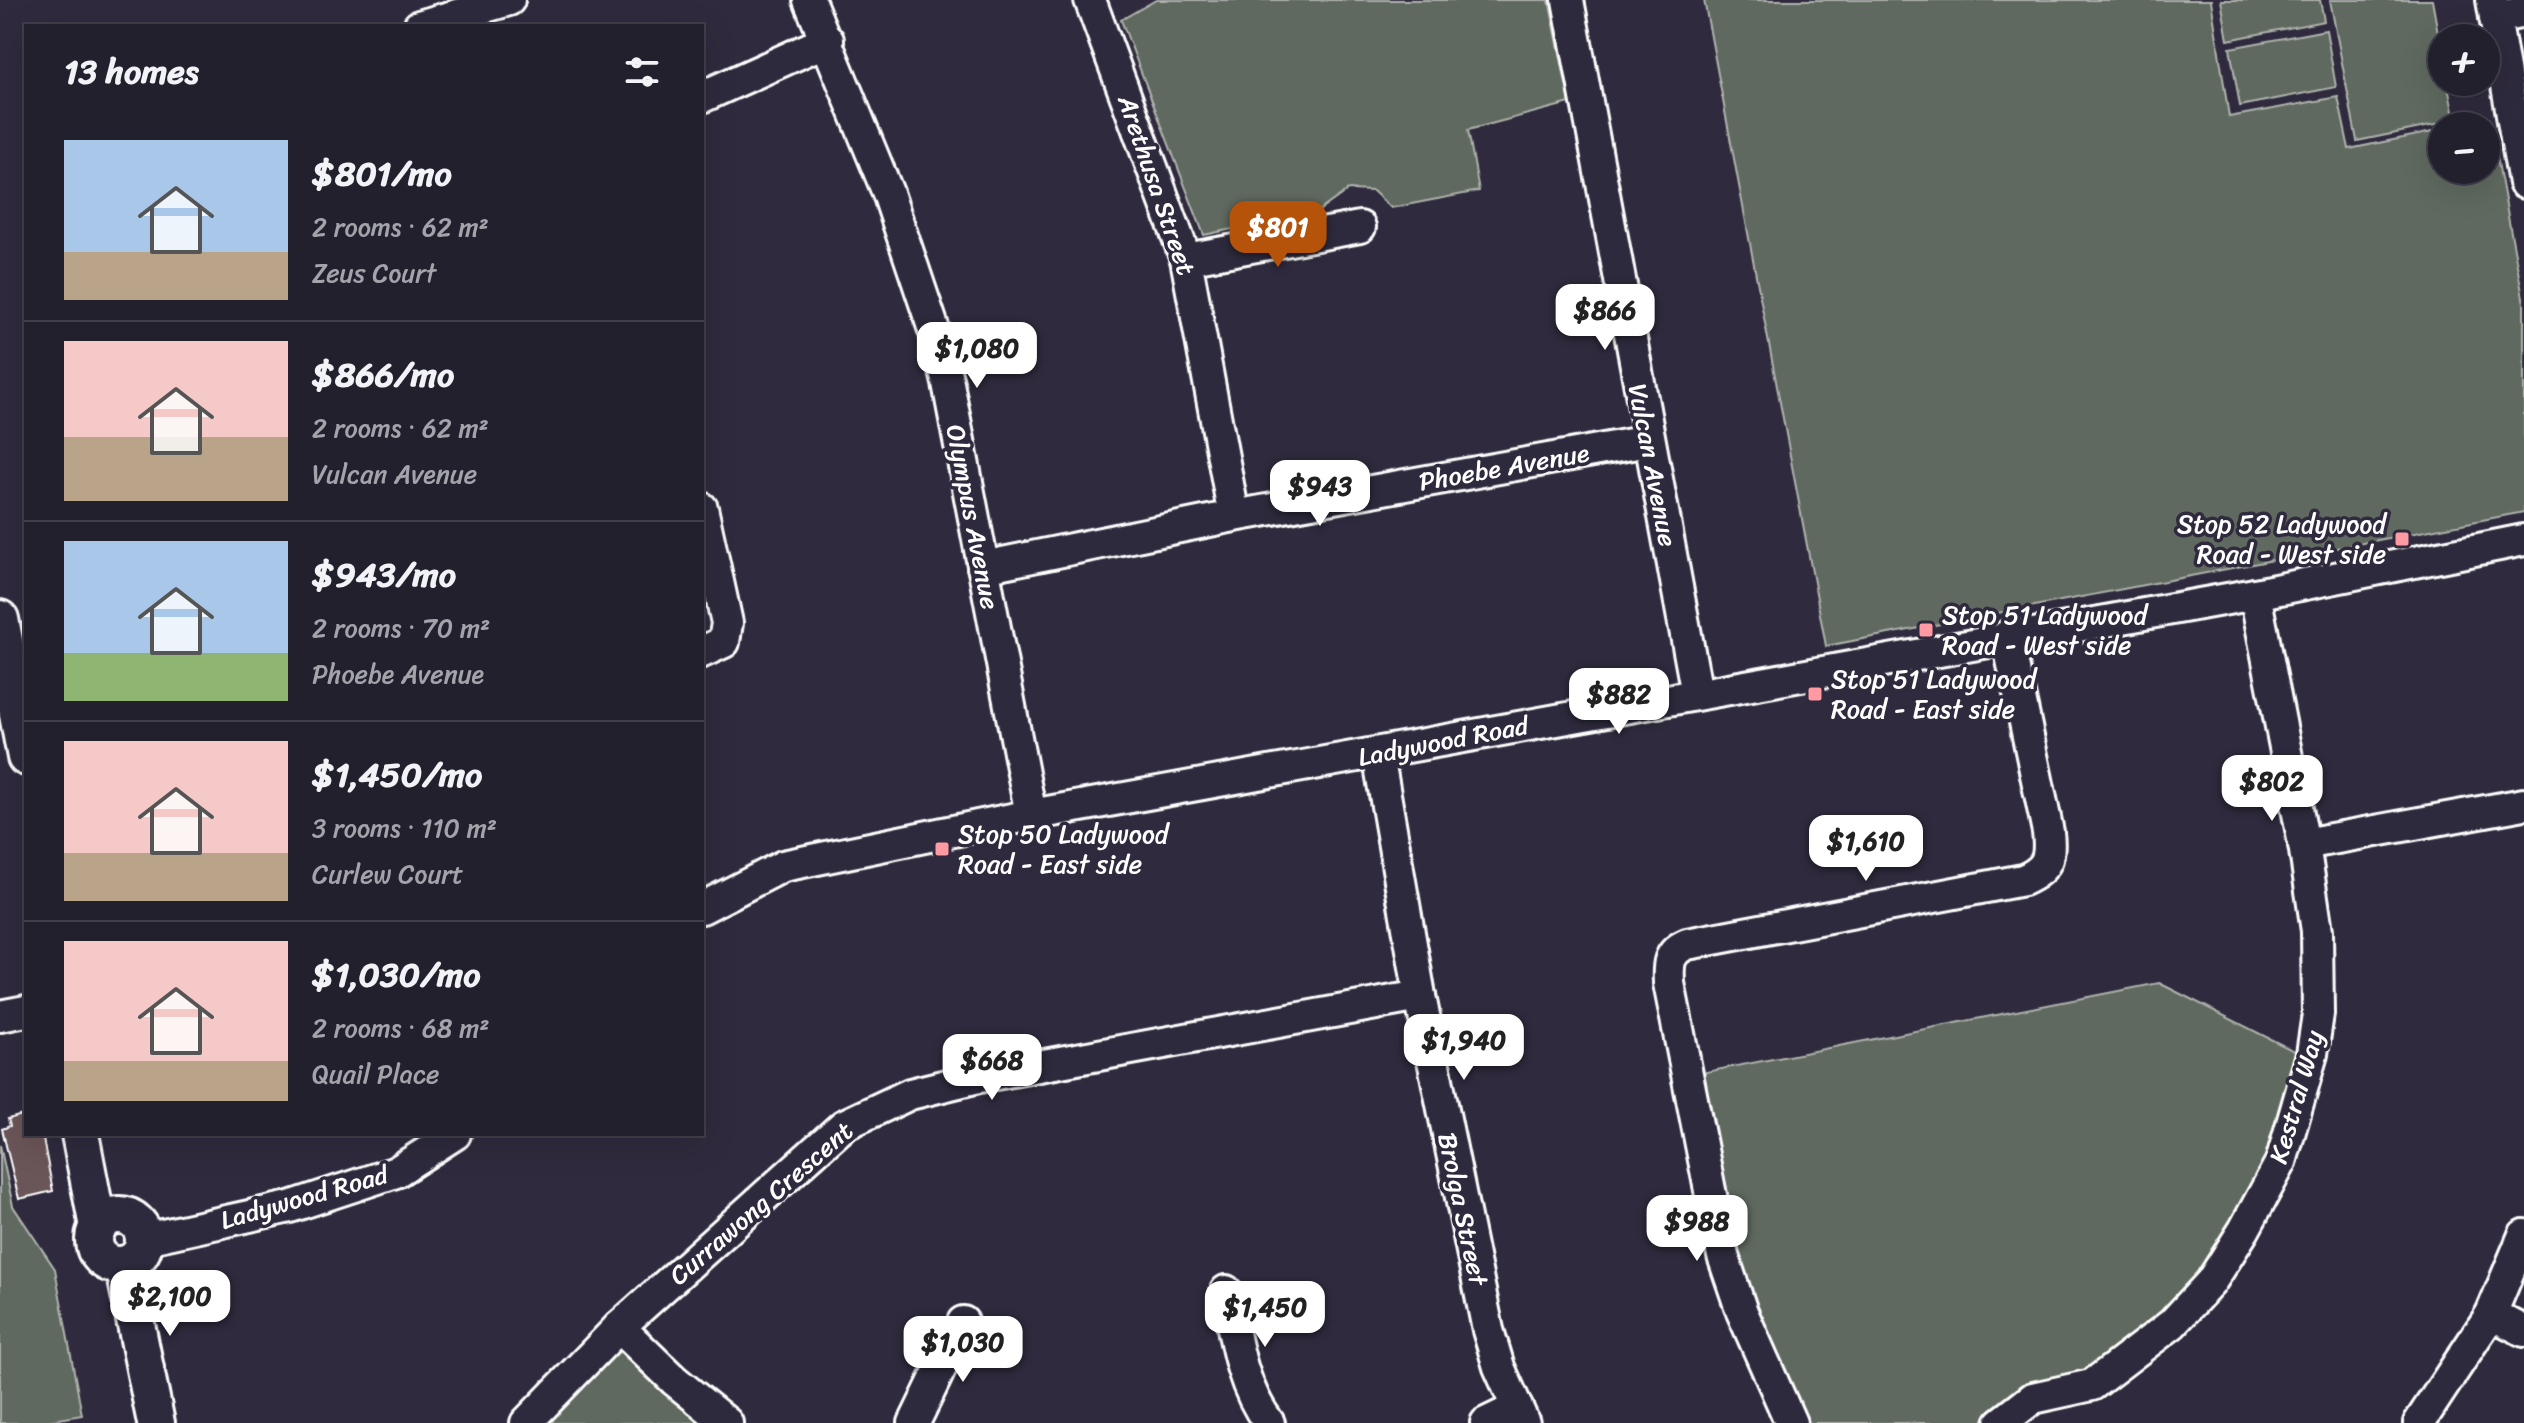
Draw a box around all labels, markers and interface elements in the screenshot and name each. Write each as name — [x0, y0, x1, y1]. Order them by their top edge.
map controls — [2428, 24, 2500, 184]
button: + — [2428, 24, 2500, 96]
text: 13 homes — [64, 42, 199, 102]
icon: filters — [620, 50, 664, 94]
street label: Arethusa Street — [1104, 88, 1209, 281]
button: − — [2428, 112, 2500, 184]
text: $801/mo — [312, 144, 452, 204]
icon: home — [128, 172, 224, 268]
pin: $801 — [1231, 201, 1325, 269]
text: 2 rooms · 62 m² — [312, 204, 489, 250]
text: $801 — [1248, 204, 1308, 250]
text: Zeus Court — [312, 250, 436, 296]
pin: $866 — [1558, 284, 1652, 352]
text: $866 — [1574, 287, 1636, 333]
pin: $1,080 — [912, 322, 1042, 390]
text: $1,080 — [935, 325, 1019, 371]
text: $866/mo — [312, 345, 454, 405]
icon: home — [128, 373, 224, 469]
street label: Vulcan Avenue — [1615, 380, 1691, 550]
text: 2 rooms · 62 m² — [312, 405, 489, 451]
street label: Olympus Avenue — [932, 420, 1014, 614]
street label: Phoebe Avenue — [1415, 429, 1593, 505]
text: Vulcan Avenue — [312, 451, 477, 497]
pin: $943 — [1273, 460, 1367, 528]
text: $943 — [1288, 463, 1352, 509]
place label: Stop 52 Ladywood Road - West side — [2177, 501, 2388, 577]
marker: Stop 52 Ladywood Road - West side — [2393, 530, 2411, 548]
text: $943/mo — [312, 545, 456, 605]
icon: home — [128, 573, 224, 669]
place label: Stop 51 Ladywood Road - West side — [1942, 592, 2149, 668]
text: 2 rooms · 70 m² — [312, 605, 490, 651]
marker: Stop 51 Ladywood Road - West side — [1917, 621, 1935, 639]
text: Phoebe Avenue — [312, 651, 484, 697]
place label: Stop 51 Ladywood Road - East side — [1831, 656, 2038, 732]
pin: $882 — [1572, 668, 1666, 736]
text: $882 — [1587, 671, 1651, 717]
marker: Stop 51 Ladywood Road - East side — [1806, 685, 1824, 703]
street label: Ladywood Road — [1354, 702, 1534, 780]
text: $1,450/mo — [312, 745, 482, 805]
pin: $802 — [2225, 755, 2319, 823]
text: $802 — [2240, 758, 2304, 804]
icon: home — [128, 773, 224, 869]
text: 3 rooms · 110 m² — [312, 805, 497, 851]
place label: Stop 50 Ladywood Road - East side — [958, 811, 1171, 887]
pin: $1,610 — [1801, 815, 1931, 883]
text: $1,610 — [1827, 818, 1905, 864]
marker: Stop 50 Ladywood Road - East side — [933, 840, 951, 858]
text: Curlew Court — [312, 851, 463, 897]
text: $1,030/mo — [312, 945, 481, 1005]
icon: home — [128, 973, 224, 1069]
text: 2 rooms · 68 m² — [312, 1005, 489, 1051]
pin: $1,940 — [1399, 1014, 1529, 1082]
text: $1,940 — [1422, 1017, 1506, 1063]
street label: Kestral Way — [2255, 1024, 2337, 1169]
pin: $668 — [945, 1034, 1039, 1102]
text: $668 — [961, 1037, 1023, 1083]
text: Quail Place — [312, 1051, 439, 1097]
street label: Currawong Crescent — [658, 1109, 864, 1297]
street label: Brolga Street — [1424, 1128, 1502, 1291]
street label: Ladywood Road — [215, 1150, 395, 1243]
pin: $988 — [1650, 1195, 1744, 1263]
text: $988 — [1665, 1198, 1729, 1244]
pin: $2,100 — [105, 1270, 235, 1338]
text: $2,100 — [128, 1273, 212, 1319]
pin: $1,450 — [1200, 1281, 1330, 1349]
text: $1,450 — [1223, 1284, 1307, 1330]
pin: $1,030 — [898, 1316, 1028, 1384]
text: $1,030 — [922, 1319, 1004, 1365]

